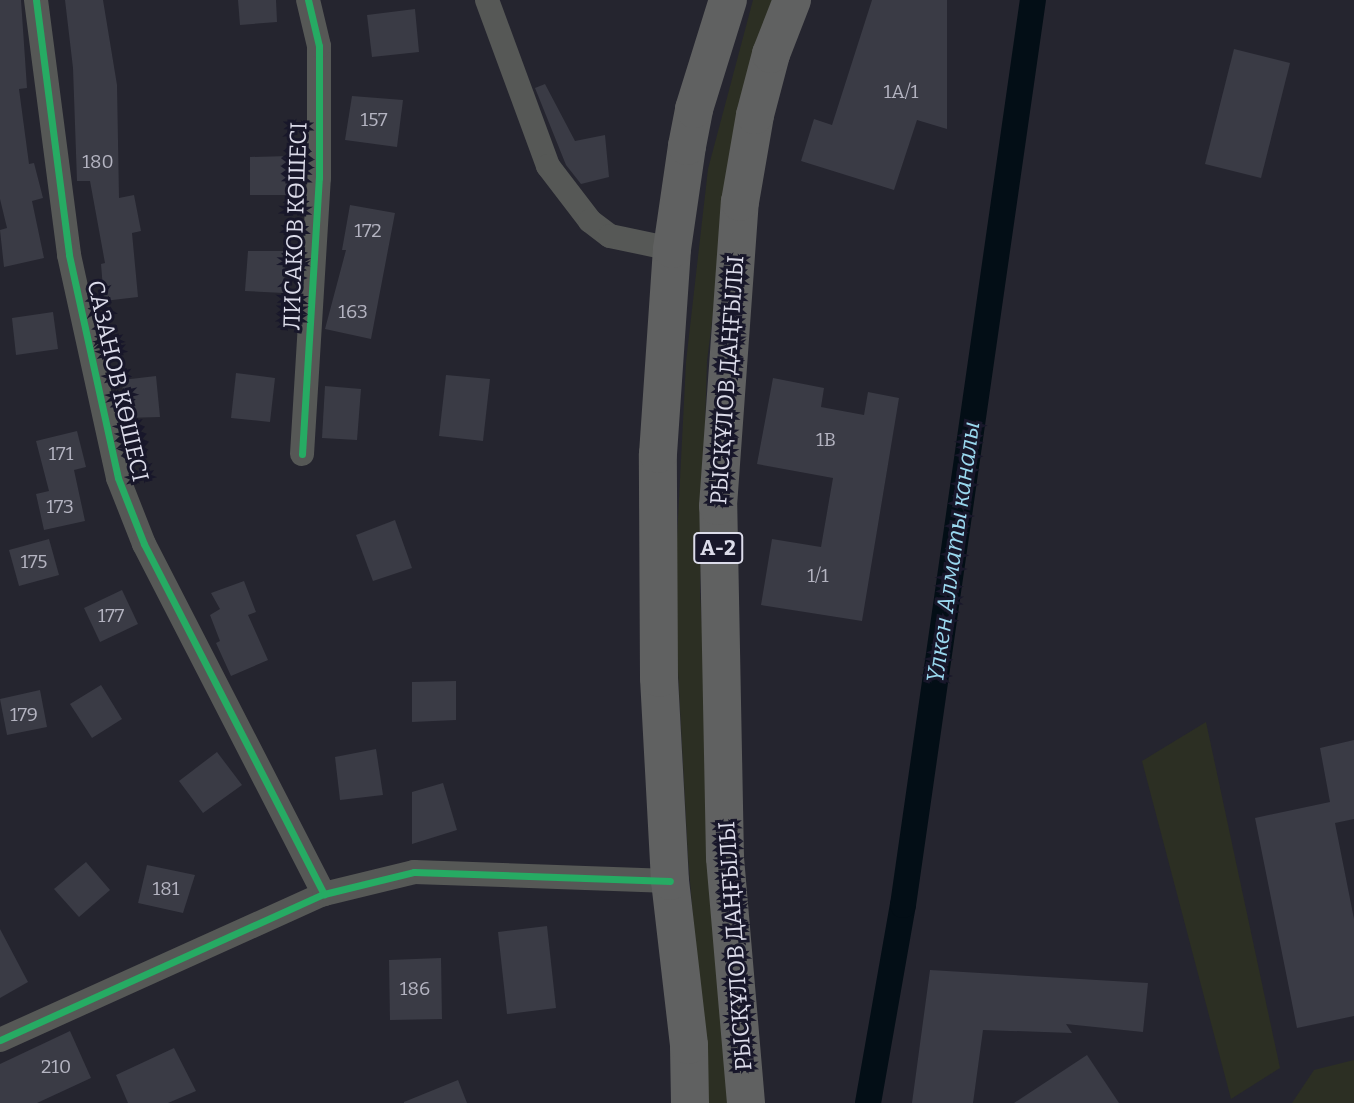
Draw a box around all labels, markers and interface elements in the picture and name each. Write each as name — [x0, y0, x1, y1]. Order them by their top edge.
house number: 1А/1 — [884, 81, 918, 103]
house number: 157 — [360, 109, 388, 131]
street label: ЛИСАКОВ КӨШЕСІ — [278, 121, 312, 331]
house number: 180 — [82, 151, 114, 173]
house number: 172 — [354, 220, 382, 242]
street label: РЫСҚҰЛОВ ДАҢҒЫЛЫ — [705, 254, 749, 506]
street label: САЗАНОВ КӨШЕСІ — [81, 278, 155, 484]
house number: 163 — [338, 301, 368, 323]
water label: Үлкен Алматы каналы — [921, 419, 987, 685]
house number: 1В — [816, 429, 836, 451]
house number: 171 — [49, 443, 73, 465]
house number: 173 — [46, 496, 74, 518]
road number: A-2 — [692, 530, 744, 566]
house number: 175 — [21, 551, 47, 573]
house number: 1/1 — [807, 565, 829, 587]
house number: 177 — [98, 605, 124, 627]
house number: 179 — [10, 704, 38, 726]
street label: РЫСҚҰЛОВ ДАҢҒЫЛЫ — [713, 820, 757, 1072]
house number: 181 — [153, 878, 179, 900]
house number: 186 — [400, 978, 430, 1000]
house number: 210 — [41, 1056, 71, 1078]

